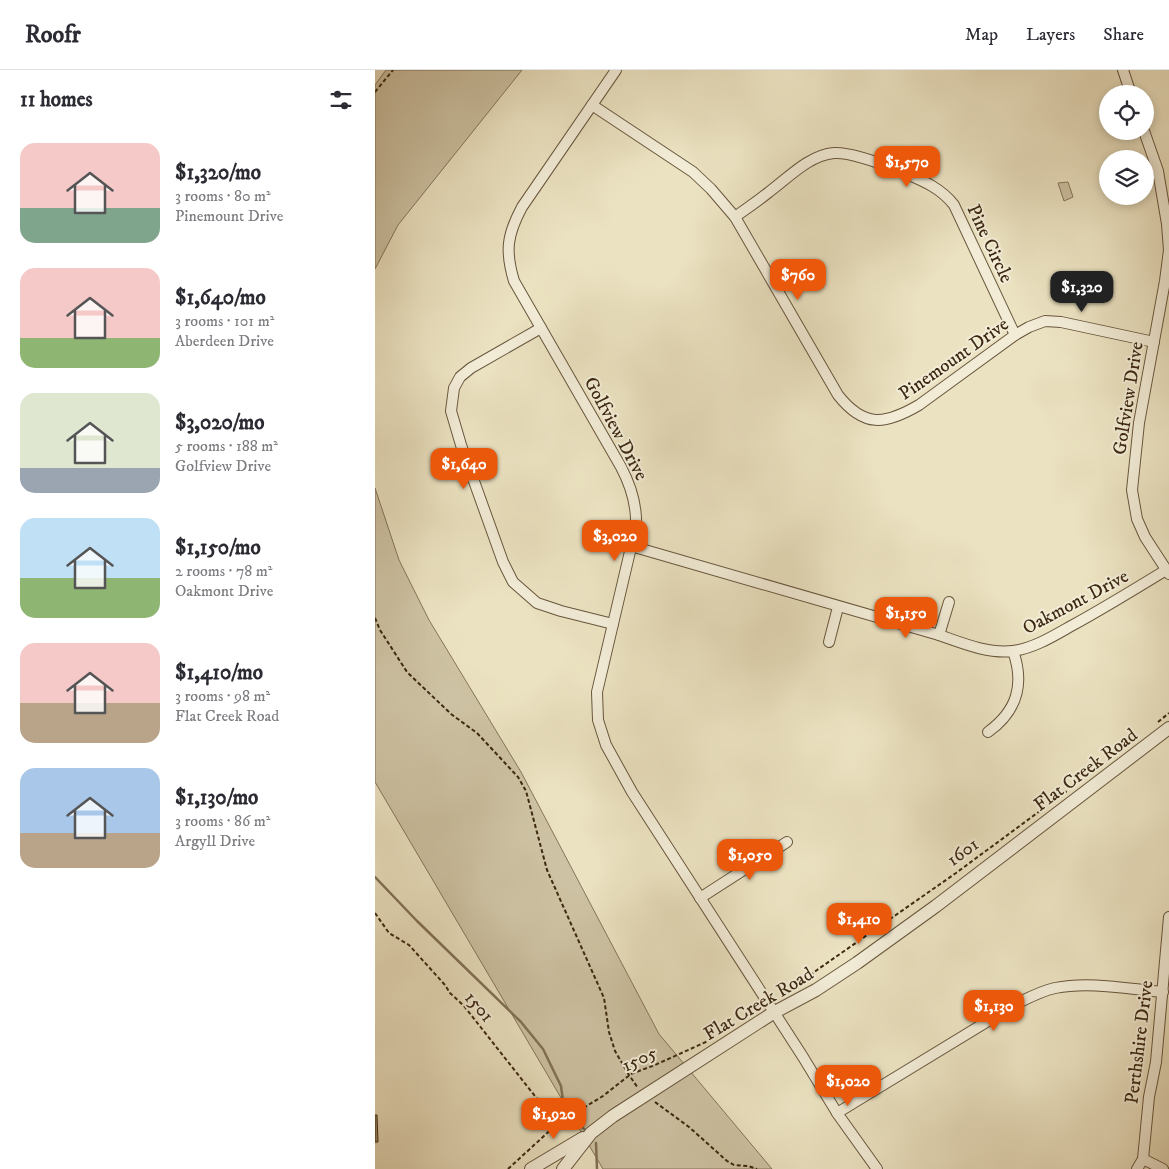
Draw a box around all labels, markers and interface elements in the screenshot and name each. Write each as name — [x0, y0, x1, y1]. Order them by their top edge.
text: Roofr — [25, 20, 81, 50]
text: Map — [965, 24, 998, 46]
text: Layers — [1026, 24, 1075, 46]
text: Share — [1103, 24, 1144, 46]
map controls — [1099, 85, 1154, 205]
button: locate — [1099, 85, 1154, 140]
icon: filters — [327, 86, 355, 114]
text: 11 homes — [20, 87, 93, 113]
pin: $1,570 — [866, 146, 948, 188]
button: layers — [1099, 150, 1154, 205]
text: $1,570 — [885, 152, 929, 172]
text: $1,320/mo — [175, 160, 261, 186]
icon: home — [60, 163, 120, 223]
text: 3 rooms · 80 m² — [175, 186, 271, 206]
street label: Pine Circle — [961, 201, 1018, 287]
text: Pinemount Drive — [175, 206, 283, 226]
pin: $760 — [768, 258, 828, 301]
text: $760 — [781, 265, 815, 285]
pin: $1,320 — [1041, 270, 1123, 313]
text: $1,320 — [1061, 277, 1103, 297]
text: $1,640/mo — [175, 285, 266, 311]
icon: home — [60, 288, 120, 348]
text: 3 rooms · 101 m² — [175, 311, 274, 331]
street label: Pinemount Drive — [895, 313, 1013, 406]
text: Aberdeen Drive — [175, 331, 274, 351]
street label: Golfview Drive — [1108, 340, 1149, 456]
street label: Golfview Drive — [579, 373, 653, 485]
text: $3,020/mo — [175, 410, 265, 436]
icon: home — [60, 413, 120, 473]
text: 5 rooms · 188 m² — [175, 436, 278, 456]
pin: $1,640 — [423, 448, 505, 490]
text: $1,640 — [441, 454, 487, 474]
text: Golfview Drive — [175, 456, 271, 476]
pin: $3,020 — [574, 520, 656, 562]
text: $3,020 — [593, 526, 637, 546]
text: $1,150/mo — [175, 535, 261, 561]
icon: home — [60, 538, 120, 598]
text: 2 rooms · 78 m² — [175, 561, 272, 581]
street label: Oakmont Drive — [1019, 565, 1133, 640]
text: Oakmont Drive — [175, 581, 273, 601]
pin: $1,150 — [865, 596, 947, 639]
text: $1,150 — [885, 603, 927, 623]
text: $1,410/mo — [175, 660, 263, 686]
icon: home — [60, 663, 120, 723]
text: 3 rooms · 98 m² — [175, 686, 270, 706]
text: Flat Creek Road — [175, 706, 279, 726]
street label: Flat Creek Road — [1030, 723, 1143, 817]
text: $1,130/mo — [175, 785, 258, 811]
icon: home — [60, 788, 120, 848]
text: 3 rooms · 86 m² — [175, 811, 270, 831]
text: Argyll Drive — [175, 831, 255, 851]
street label: 1601 — [942, 833, 983, 871]
pin: $1,050 — [709, 838, 791, 881]
text: $1,050 — [728, 845, 772, 865]
pin: $1,410 — [818, 902, 900, 945]
text: $1,410 — [838, 909, 880, 929]
street label: Flat Creek Road — [700, 962, 818, 1046]
street label: Perthshire Drive — [1121, 979, 1158, 1105]
street label: 1501 — [459, 987, 499, 1027]
pin: $1,130 — [953, 990, 1035, 1032]
text: $1,130 — [974, 996, 1014, 1016]
street label: 1505 — [618, 1041, 661, 1077]
pin: $1,020 — [807, 1064, 889, 1107]
text: $1,020 — [826, 1071, 870, 1091]
pin: $1,920 — [513, 1098, 595, 1140]
text: $1,920 — [532, 1104, 576, 1124]

